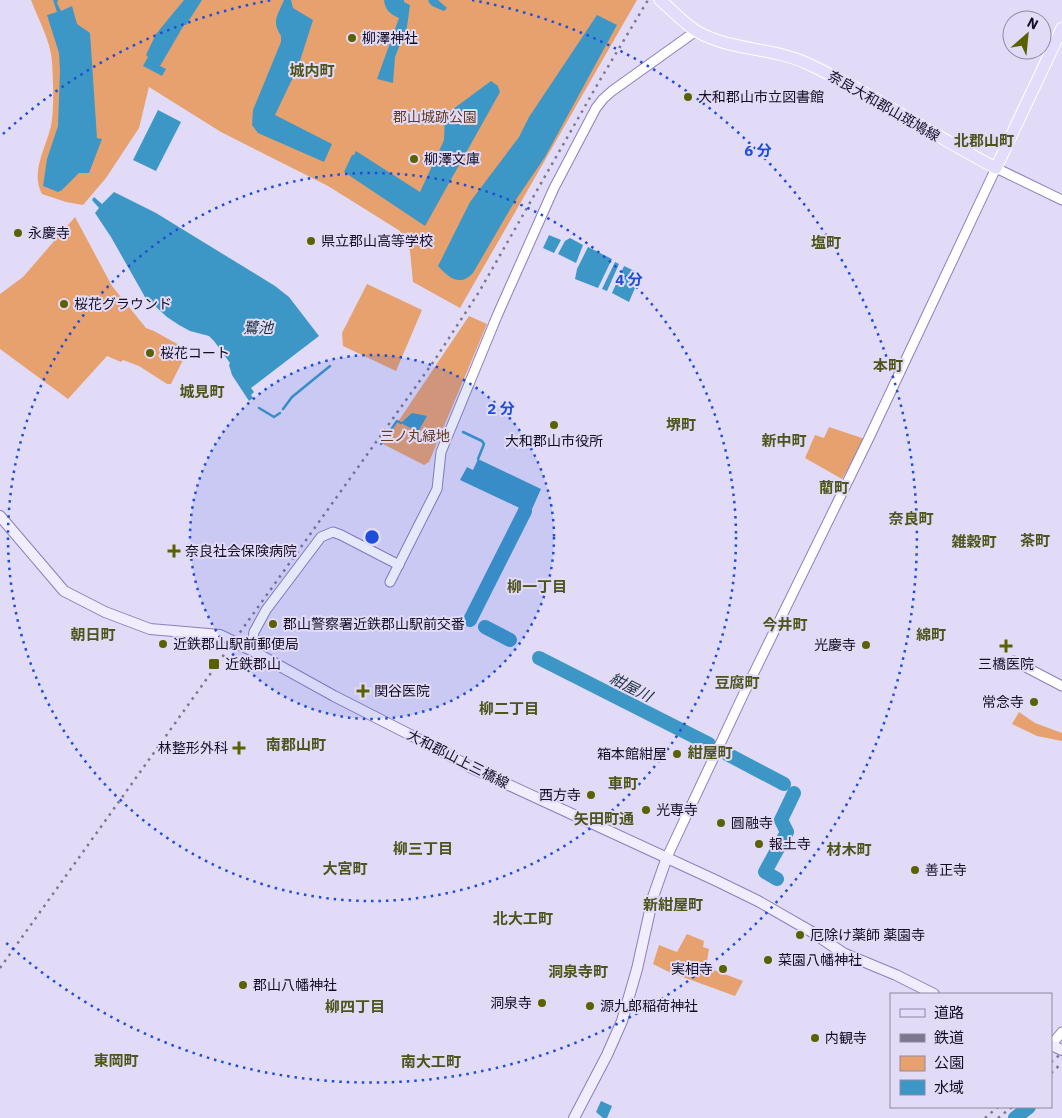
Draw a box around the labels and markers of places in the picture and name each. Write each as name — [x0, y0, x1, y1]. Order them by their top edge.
place label: 柳澤神社 — [362, 29, 418, 47]
marker: 柳澤神社 — [346, 32, 358, 44]
place label: 大和郡山市立図書館 — [698, 88, 824, 106]
marker: 大和郡山市立図書館 — [682, 91, 694, 103]
place label: 柳澤文庫 — [424, 150, 480, 168]
marker: 柳澤文庫 — [408, 153, 420, 165]
place label: 永慶寺 — [28, 224, 70, 242]
marker: 永慶寺 — [12, 227, 24, 239]
place label: 県立郡山高等学校 — [321, 232, 433, 250]
marker: 県立郡山高等学校 — [305, 235, 317, 247]
place label: 桜花グラウンド — [74, 295, 172, 313]
marker: 桜花グラウンド — [58, 298, 70, 310]
place label: 桜花コート — [160, 344, 230, 362]
marker: 桜花コート — [144, 347, 156, 359]
marker: 大和郡山市役所 — [548, 419, 560, 431]
place label: 大和郡山市役所 — [505, 432, 603, 450]
centre of rings — [363, 528, 381, 546]
place label: 奈良社会保険病院 — [185, 542, 297, 560]
marker: 奈良社会保険病院 — [167, 544, 181, 558]
place label: 郡山警察署近鉄郡山駅前交番 — [283, 615, 465, 633]
marker: 郡山警察署近鉄郡山駅前交番 — [267, 618, 279, 630]
place label: 近鉄郡山駅前郵便局 — [173, 635, 299, 653]
place label: 光慶寺 — [814, 636, 856, 654]
marker: 近鉄郡山駅前郵便局 — [157, 638, 169, 650]
marker: 光慶寺 — [860, 639, 872, 651]
marker: 三橋医院 — [999, 639, 1013, 653]
place label: 近鉄郡山 — [225, 655, 281, 673]
place label: 三橋医院 — [978, 655, 1034, 673]
marker: 近鉄郡山 — [207, 657, 221, 671]
place label: 関谷医院 — [374, 682, 430, 700]
marker: 関谷医院 — [356, 684, 370, 698]
place label: 常念寺 — [982, 693, 1024, 711]
marker: 常念寺 — [1028, 696, 1040, 708]
place label: 林整形外科 — [158, 739, 228, 757]
marker: 林整形外科 — [232, 741, 246, 755]
place label: 箱本館紺屋 — [597, 745, 667, 763]
marker: 箱本館紺屋 — [671, 748, 683, 760]
place label: 西方寺 — [539, 786, 581, 804]
marker: 西方寺 — [585, 789, 597, 801]
place label: 光専寺 — [656, 801, 698, 819]
marker: 光専寺 — [640, 804, 652, 816]
place label: 圓融寺 — [731, 814, 773, 832]
marker: 圓融寺 — [715, 817, 727, 829]
place label: 報土寺 — [769, 835, 811, 853]
marker: 報土寺 — [753, 838, 765, 850]
place label: 善正寺 — [925, 861, 967, 879]
marker: 善正寺 — [909, 864, 921, 876]
place label: 厄除け薬師 薬園寺 — [810, 926, 925, 944]
marker: 厄除け薬師 薬園寺 — [794, 929, 806, 941]
place label: 菜園八幡神社 — [778, 951, 862, 969]
marker: 菜園八幡神社 — [762, 954, 774, 966]
place label: 実相寺 — [671, 960, 713, 978]
marker: 実相寺 — [717, 963, 729, 975]
place label: 郡山八幡神社 — [253, 976, 337, 994]
marker: 郡山八幡神社 — [237, 979, 249, 991]
place label: 洞泉寺 — [490, 994, 532, 1012]
marker: 洞泉寺 — [536, 997, 548, 1009]
place label: 源九郎稲荷神社 — [600, 997, 698, 1015]
marker: 源九郎稲荷神社 — [584, 1000, 596, 1012]
place label: 内観寺 — [825, 1029, 867, 1047]
marker: 内観寺 — [809, 1032, 821, 1044]

